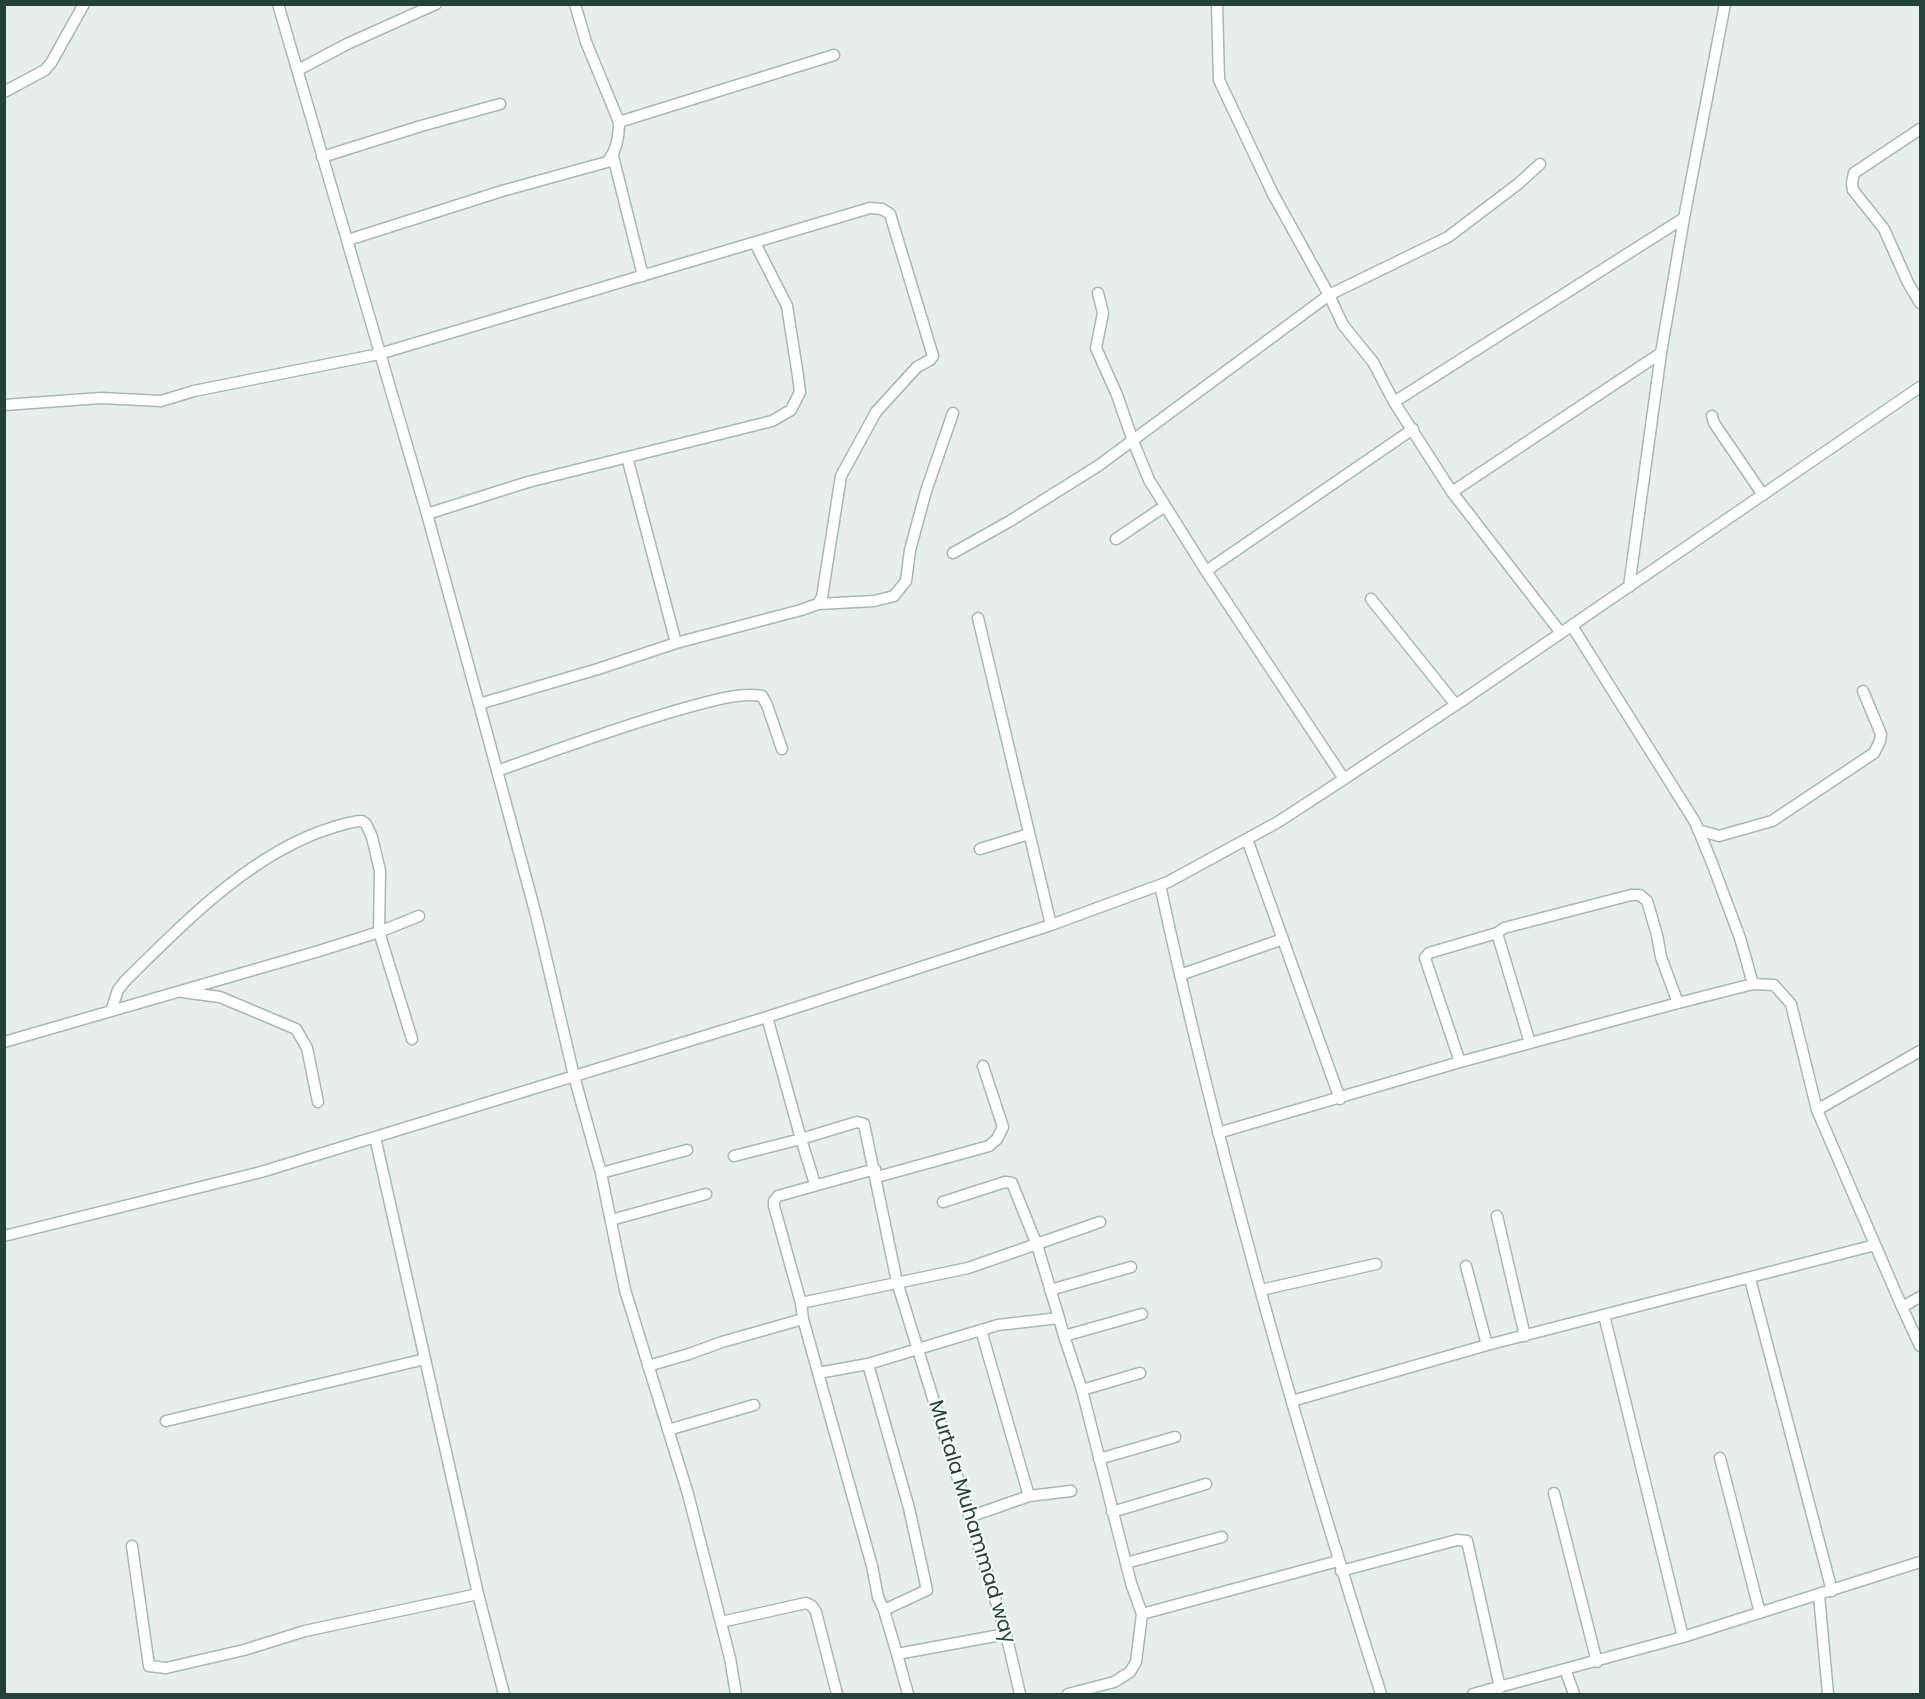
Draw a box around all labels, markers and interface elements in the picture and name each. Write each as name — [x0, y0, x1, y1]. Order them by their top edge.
street label: Murtala Muhammad way — [923, 1397, 1019, 1647]

